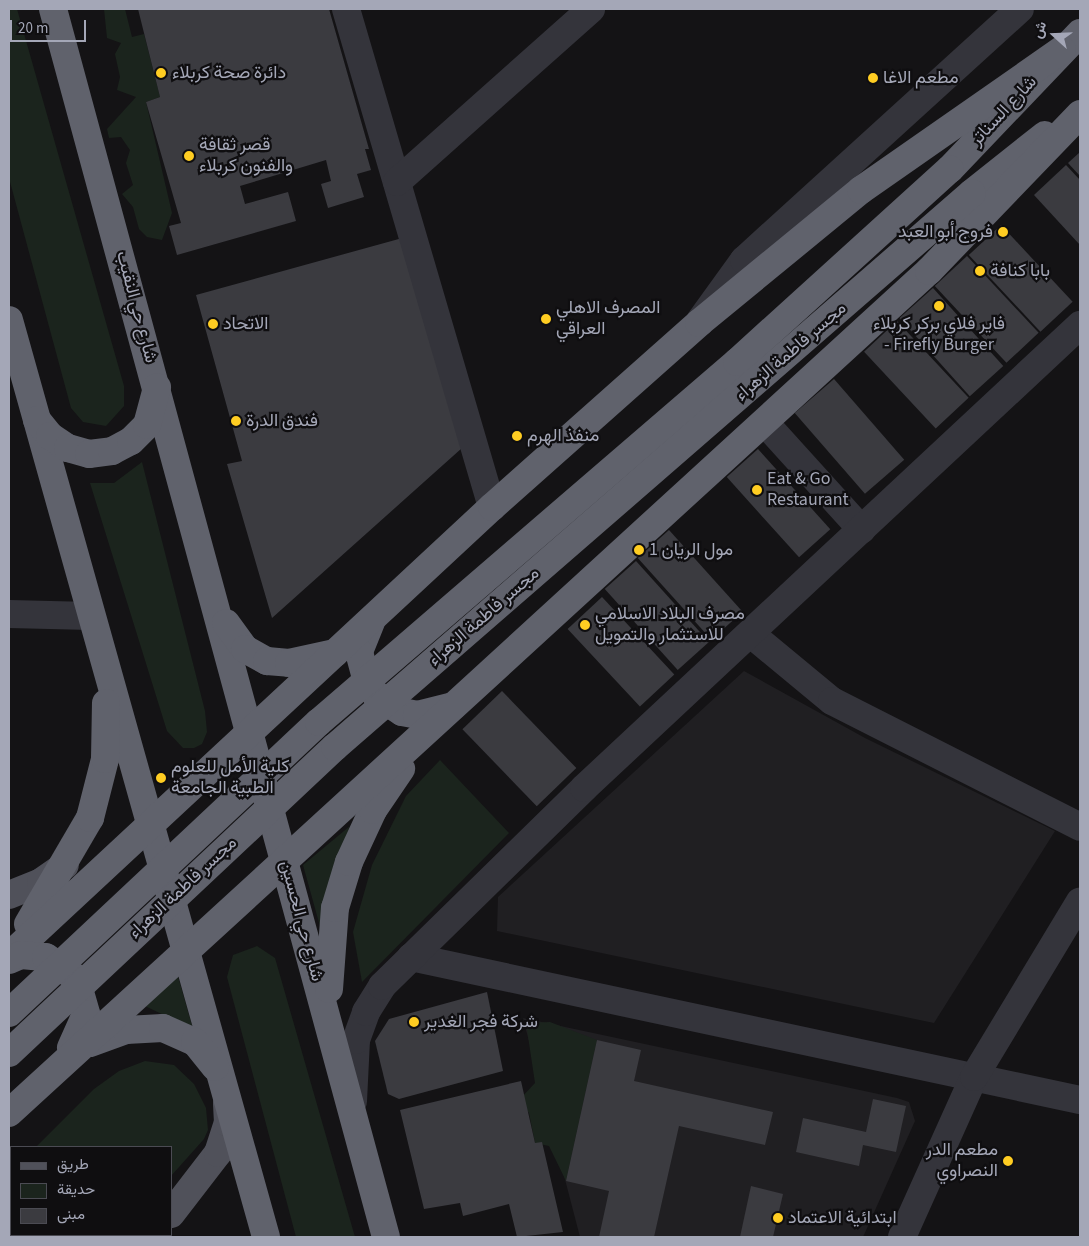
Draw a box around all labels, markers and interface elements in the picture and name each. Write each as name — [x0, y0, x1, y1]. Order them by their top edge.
scale bar — [12, 10, 89, 42]
north arrow — [1029, 10, 1079, 60]
text: 20 m — [18, 18, 48, 39]
text: ش — [1028, 19, 1052, 41]
place label: دائرة صحة كربلاء — [172, 62, 286, 84]
marker: دائرة صحة كربلاء — [154, 66, 168, 80]
place label: مطعم الاغا — [883, 67, 959, 89]
marker: مطعم الاغا — [867, 72, 879, 84]
street label: شارع السناتر — [966, 72, 1042, 150]
place label: قصر ثقافة والفنون كربلاء — [199, 135, 293, 178]
marker: قصر ثقافة والفنون كربلاء — [183, 150, 195, 162]
place label: فروج أبو العبد — [898, 221, 993, 243]
marker: فروج أبو العبد — [997, 226, 1009, 238]
street label: شارع حي النقيب — [111, 249, 161, 365]
place label: بابا كنافة — [990, 260, 1050, 282]
marker: بابا كنافة — [974, 265, 986, 277]
place label: المصرف الاهلي العراقي — [556, 298, 660, 340]
street label: مجسر فاطمة الزهراء — [731, 298, 851, 406]
marker: فاير فلاي بركر كربلاء - Firefly Burger — [933, 300, 945, 312]
place label: الاتحاد — [223, 313, 269, 335]
marker: المصرف الاهلي العراقي — [540, 313, 552, 325]
place label: فاير فلاي بركر كربلاء - Firefly Burger — [873, 314, 1005, 356]
marker: الاتحاد — [207, 318, 219, 330]
place label: فندق الدرة — [246, 410, 318, 432]
marker: فندق الدرة — [230, 415, 242, 427]
place label: منفذ الهرم — [527, 425, 599, 447]
marker: منفذ الهرم — [511, 430, 523, 442]
place label: Eat & Go Restaurant — [767, 469, 849, 512]
marker: Eat & Go Restaurant — [751, 484, 763, 496]
place label: مول الريان 1 — [649, 539, 733, 561]
marker: مول الريان 1 — [633, 544, 645, 556]
street label: مجسر فاطمة الزهراء — [424, 563, 544, 671]
place label: مصرف البلاد الاسلامي للاستثمار والتمويل — [595, 604, 745, 646]
marker: مصرف البلاد الاسلامي للاستثمار والتمويل — [579, 619, 591, 631]
place label: كلية الأمل للعلوم الطبية الجامعة — [171, 757, 289, 800]
marker: كلية الأمل للعلوم الطبية الجامعة — [155, 772, 167, 784]
street label: مجسر فاطمة الزهراء — [124, 832, 242, 944]
street label: شارع حي الحسين — [275, 858, 327, 984]
place label: شركة فجر الغدير — [424, 1011, 538, 1033]
marker: شركة فجر الغدير — [408, 1016, 420, 1028]
place label: مطعم الدر النصراوي — [926, 1140, 998, 1182]
legend — [10, 1146, 172, 1236]
text: طريق — [57, 1154, 89, 1175]
marker: مطعم الدر النصراوي — [1002, 1155, 1014, 1167]
text: حديقة — [57, 1179, 95, 1200]
text: مبنى — [57, 1204, 85, 1225]
place label: ابتدائية الاعتماد — [788, 1207, 897, 1229]
marker: ابتدائية الاعتماد — [772, 1212, 784, 1224]

